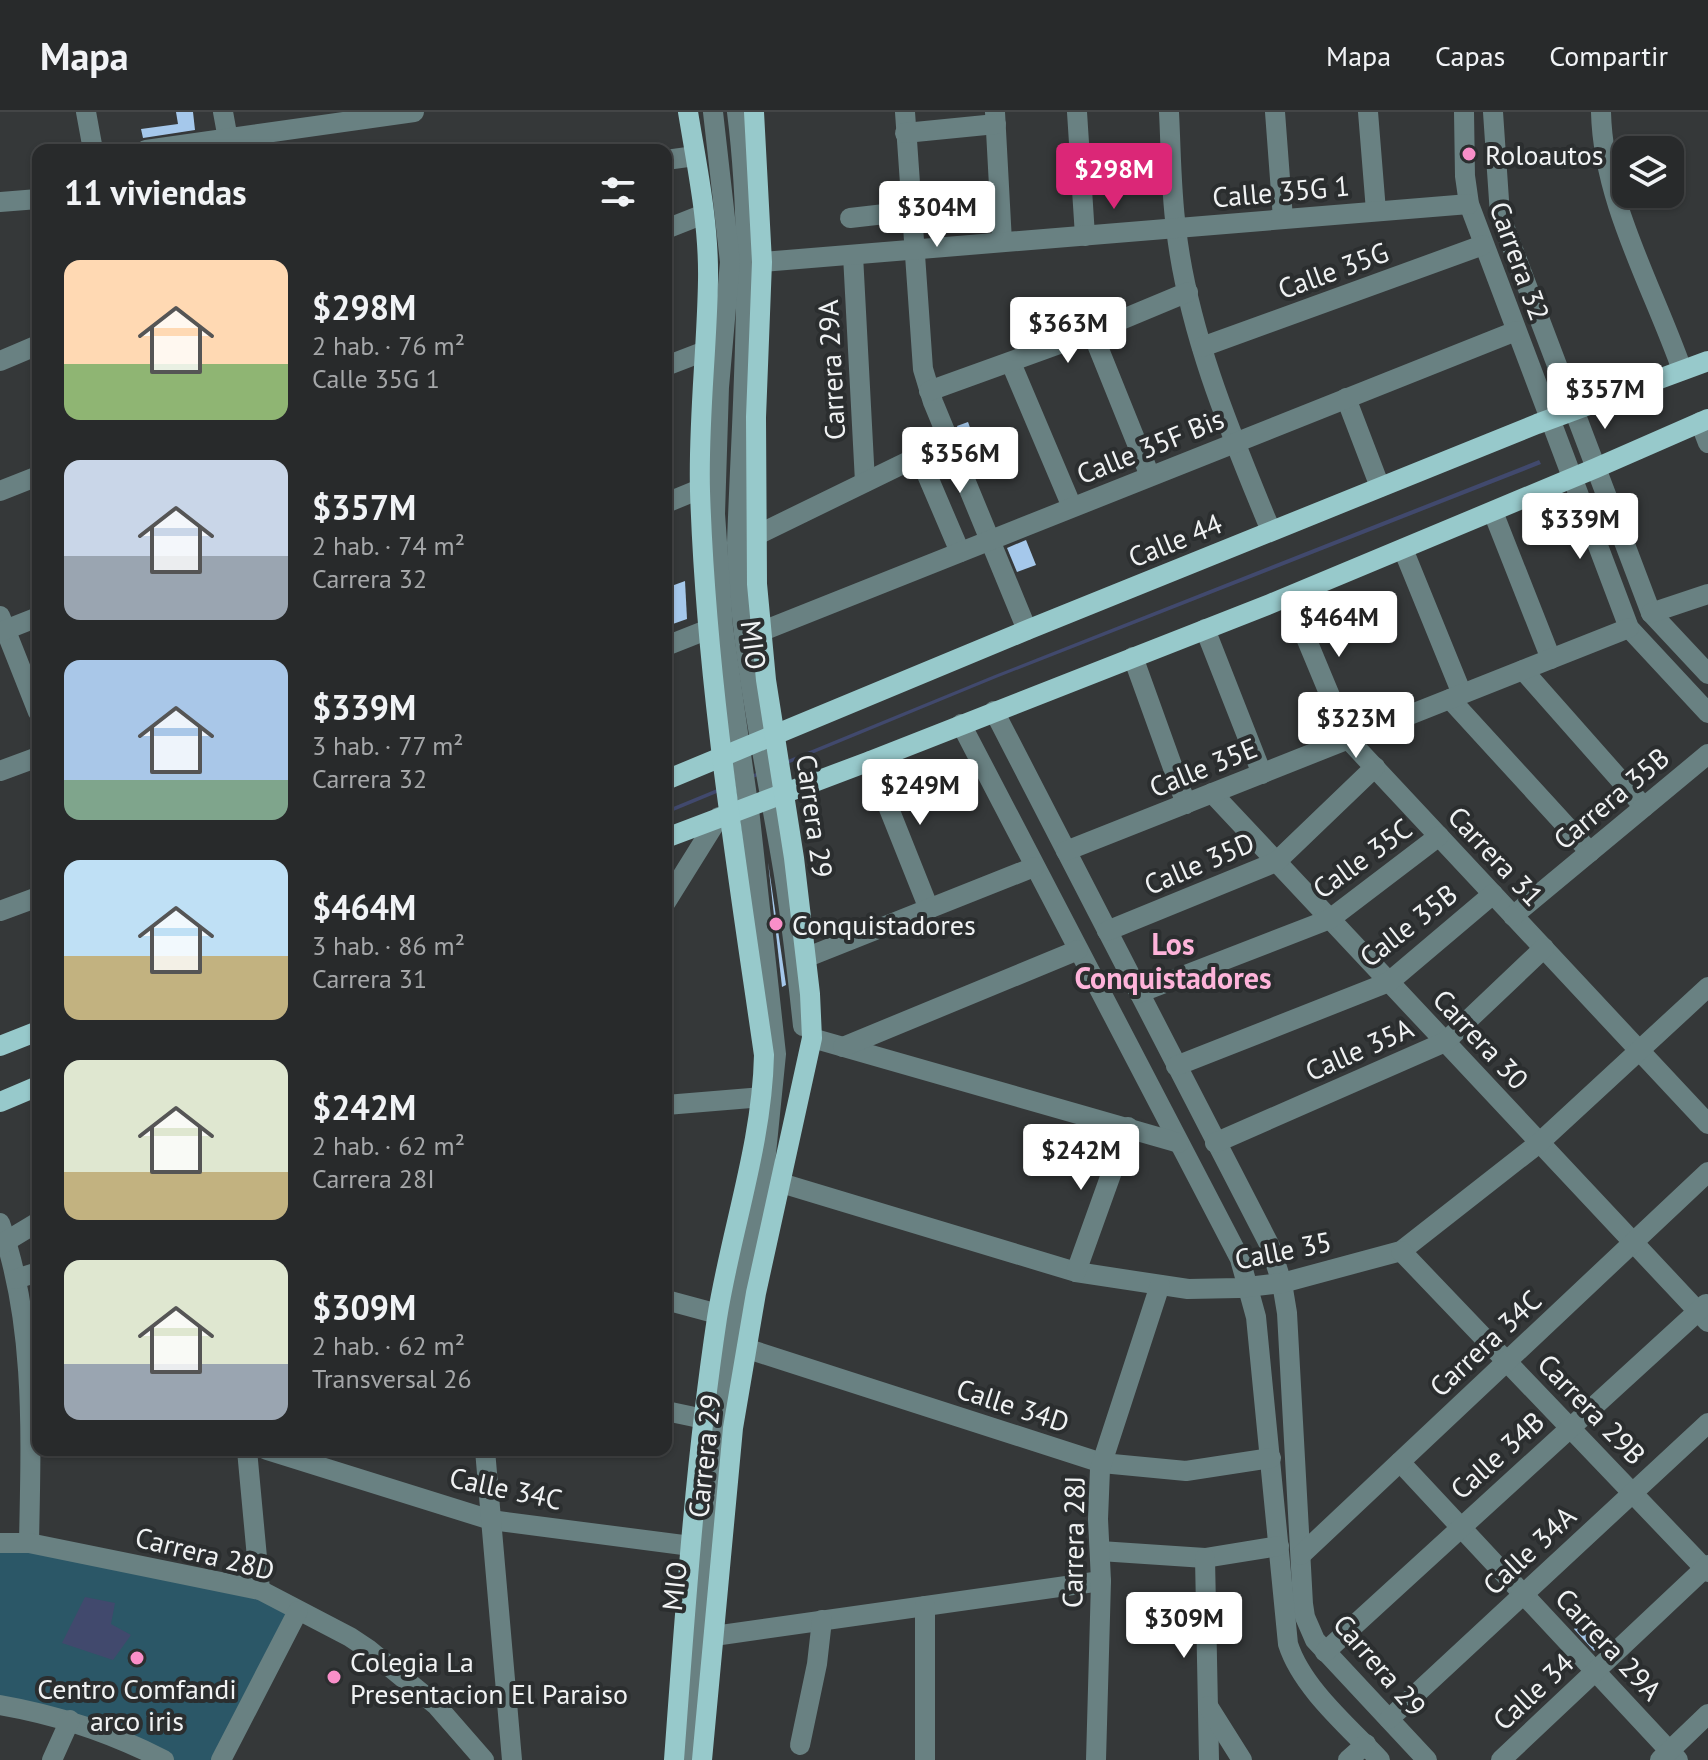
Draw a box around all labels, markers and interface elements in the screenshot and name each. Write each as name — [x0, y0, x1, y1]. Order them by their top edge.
text: Mapa — [40, 31, 129, 80]
text: Mapa — [1326, 37, 1391, 74]
text: Capas — [1435, 37, 1505, 74]
text: Compartir — [1549, 37, 1668, 74]
place label: Roloautos — [1485, 136, 1603, 173]
map controls — [1612, 136, 1684, 208]
button: layers — [1612, 136, 1684, 208]
pin: $298M — [1058, 143, 1170, 211]
marker: Roloautos — [1460, 145, 1478, 163]
text: $298M — [1074, 152, 1154, 185]
street label: Calle 35G 1 — [1211, 167, 1351, 215]
text: 11 viviendas — [64, 170, 247, 214]
icon: filters — [596, 170, 640, 214]
pin: $304M — [881, 181, 993, 249]
text: $304M — [897, 190, 977, 223]
street label: Carrera 32 — [1481, 196, 1559, 326]
street label: Calle 35G — [1273, 233, 1393, 307]
text: $298M — [312, 285, 416, 329]
icon: home — [128, 292, 224, 388]
pin: $363M — [1012, 297, 1124, 365]
street label: Carrera 29A — [809, 298, 853, 441]
text: $363M — [1028, 306, 1108, 339]
text: 2 hab. · 76 m² — [312, 329, 465, 362]
text: Calle 35G 1 — [312, 362, 440, 395]
pin: $357M — [1549, 363, 1661, 431]
text: $357M — [1565, 372, 1645, 405]
street label: Calle 35F Bis — [1071, 400, 1229, 492]
pin: $356M — [904, 427, 1016, 495]
text: $356M — [920, 436, 1000, 469]
text: $357M — [312, 485, 416, 529]
icon: home — [128, 492, 224, 588]
pin: $339M — [1524, 493, 1636, 561]
text: $339M — [1540, 502, 1620, 535]
street label: Calle 44 — [1123, 504, 1227, 576]
text: 2 hab. · 74 m² — [312, 529, 465, 562]
text: Carrera 32 — [312, 562, 427, 595]
pin: $464M — [1283, 591, 1395, 659]
text: $464M — [1299, 600, 1379, 633]
street label: MIO — [733, 618, 775, 672]
text: $339M — [312, 685, 416, 729]
icon: home — [128, 692, 224, 788]
pin: $323M — [1300, 692, 1412, 760]
text: $323M — [1316, 701, 1396, 734]
text: 3 hab. · 77 m² — [312, 729, 464, 762]
street label: Calle 35E — [1144, 729, 1262, 805]
street label: Carrera 35B — [1545, 739, 1677, 857]
street label: Carrera 29 — [788, 752, 842, 880]
pin: $249M — [864, 759, 976, 827]
text: Carrera 32 — [312, 762, 427, 795]
text: $249M — [880, 768, 960, 801]
street label: Carrera 31 — [1440, 798, 1552, 914]
street label: Calle 35C — [1305, 810, 1419, 906]
street label: Calle 35D — [1138, 823, 1260, 903]
street label: Calle 35B — [1352, 875, 1464, 975]
text: $464M — [312, 885, 416, 929]
icon: home — [128, 892, 224, 988]
place label: Conquistadores — [792, 906, 976, 943]
marker: Conquistadores — [767, 915, 785, 933]
district label: Los Conquistadores — [1074, 924, 1272, 997]
text: 3 hab. · 86 m² — [312, 929, 465, 962]
text: Carrera 31 — [312, 962, 427, 995]
street label: Carrera 30 — [1425, 981, 1537, 1097]
street label: Calle 35A — [1299, 1009, 1419, 1089]
text: $242M — [312, 1085, 416, 1129]
icon: home — [128, 1092, 224, 1188]
pin: $242M — [1025, 1124, 1137, 1192]
text: 2 hab. · 62 m² — [312, 1129, 465, 1162]
text: $242M — [1041, 1133, 1121, 1166]
text: Carrera 28I — [312, 1162, 435, 1195]
street label: Calle 35 — [1231, 1222, 1335, 1278]
street label: Carrera 34C — [1421, 1282, 1549, 1404]
text: $309M — [312, 1285, 416, 1329]
icon: home — [128, 1292, 224, 1388]
text: 2 hab. · 62 m² — [312, 1329, 465, 1362]
street label: Carrera 29B — [1530, 1346, 1654, 1472]
text: Transversal 26 — [312, 1362, 472, 1395]
street label: Calle 34D — [952, 1369, 1074, 1441]
street label: Carrera 29 — [679, 1392, 729, 1520]
street label: Calle 34B — [1442, 1403, 1552, 1507]
street label: Calle 34C — [446, 1458, 566, 1518]
street label: Carrera 28J — [1053, 1476, 1093, 1608]
street label: Calle 34A — [1475, 1497, 1584, 1603]
street label: Carrera 28D — [131, 1518, 279, 1588]
street label: MIO — [653, 1559, 695, 1613]
street label: Carrera 29A — [1548, 1580, 1671, 1708]
pin: $309M — [1128, 1592, 1240, 1660]
text: $309M — [1144, 1601, 1224, 1634]
street label: Carrera 29 — [1325, 1606, 1435, 1724]
place label: Colegia La Presentacion El Paraiso — [350, 1643, 628, 1712]
street label: Calle 34 — [1485, 1644, 1581, 1738]
marker: Centro Comfandi arco iris — [128, 1649, 146, 1667]
marker: Colegia La Presentacion El Paraiso — [325, 1668, 343, 1686]
place label: Centro Comfandi arco iris — [37, 1670, 237, 1739]

